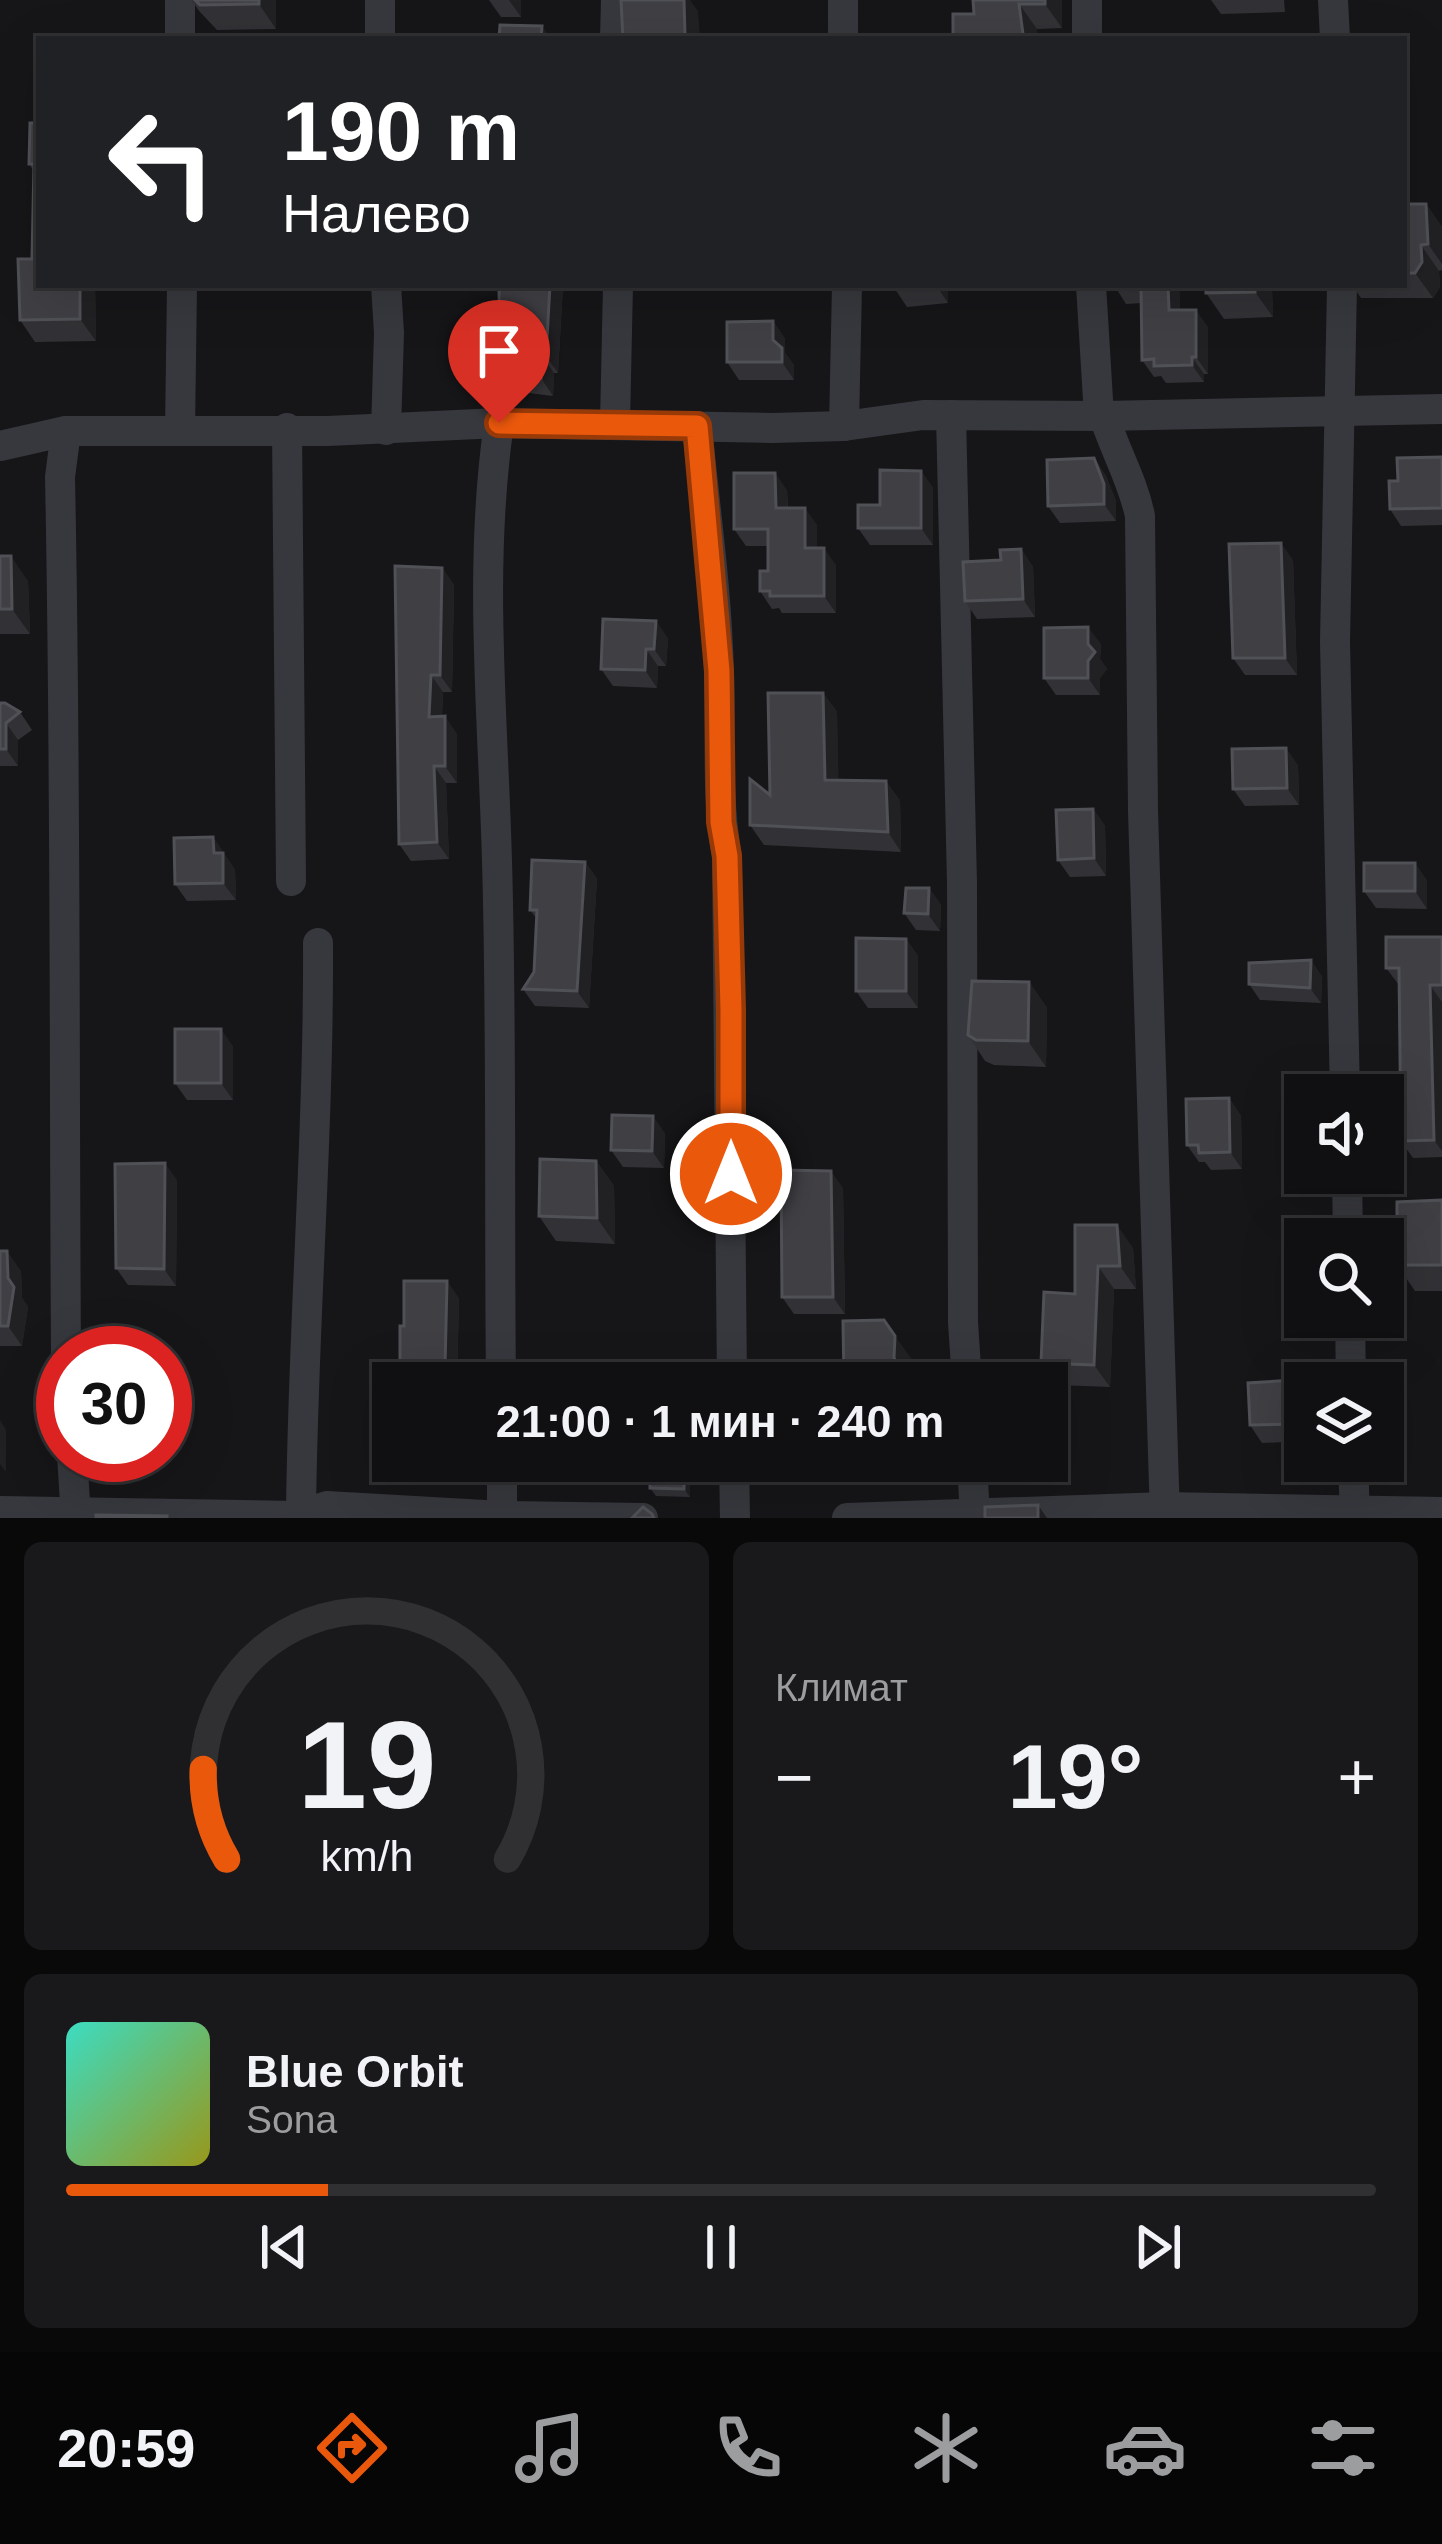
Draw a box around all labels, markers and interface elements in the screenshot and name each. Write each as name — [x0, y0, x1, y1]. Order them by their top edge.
icon: left — [84, 84, 240, 240]
text: 190 m — [282, 84, 520, 178]
text: Налево — [282, 183, 471, 243]
pin — [448, 300, 550, 423]
icon: arrive — [466, 318, 532, 384]
map controls — [1284, 1074, 1404, 1482]
button: sound — [1284, 1074, 1404, 1194]
position arrow — [668, 1111, 794, 1237]
button: search — [1284, 1218, 1404, 1338]
speed limit sign: 30 — [36, 1326, 192, 1482]
button: layers — [1284, 1362, 1404, 1482]
text: 21:00 · 1 мин · 240 m — [496, 1396, 944, 1447]
text: Климат — [775, 1666, 908, 1709]
text: 19 — [297, 1695, 436, 1834]
text: 19° — [1007, 1727, 1144, 1827]
text: − — [775, 1740, 814, 1814]
text: + — [1337, 1740, 1376, 1814]
text: km/h — [320, 1832, 413, 1880]
text: Blue Orbit — [246, 2046, 464, 2097]
text: Sona — [246, 2098, 337, 2141]
icon: previous — [251, 2214, 317, 2280]
icon: pause — [688, 2214, 754, 2280]
icon: next — [1125, 2214, 1191, 2280]
icon: directions — [310, 2406, 394, 2490]
icon: music — [508, 2406, 592, 2490]
icon: phone — [706, 2406, 790, 2490]
icon: climate — [904, 2406, 988, 2490]
icon: car — [1103, 2406, 1187, 2490]
icon: filters — [1301, 2406, 1385, 2490]
text: 20:59 — [57, 2418, 195, 2478]

